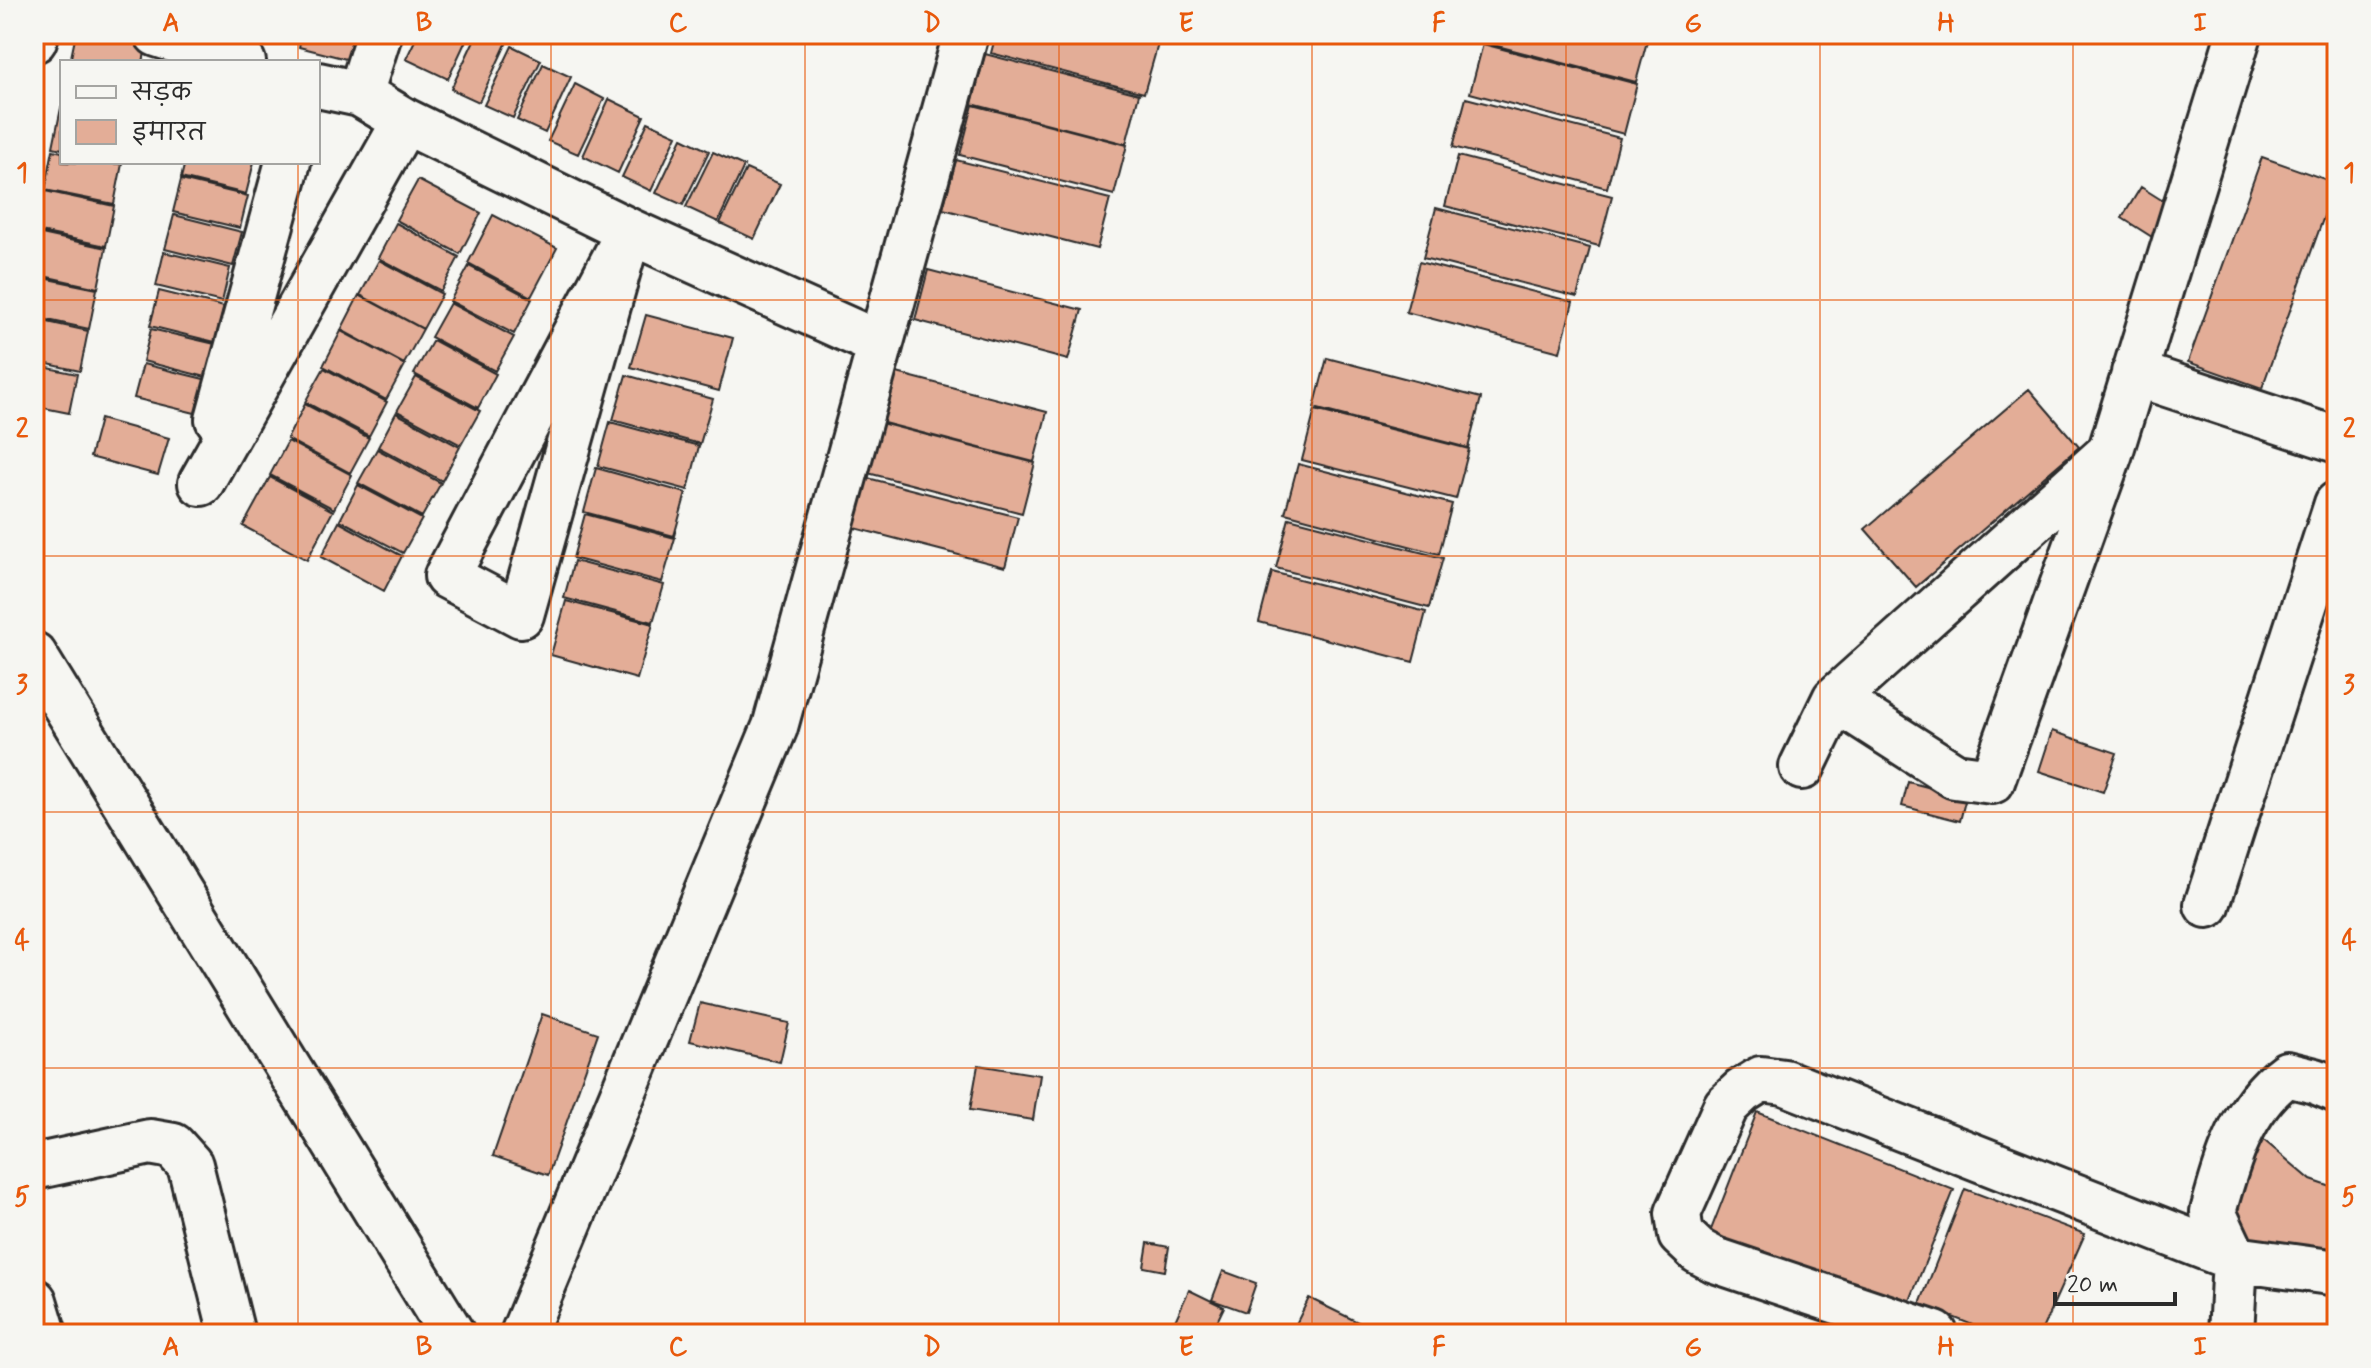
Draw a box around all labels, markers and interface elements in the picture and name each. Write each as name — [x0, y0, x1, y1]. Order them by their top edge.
text: A — [162, 7, 180, 41]
text: B — [416, 7, 432, 41]
text: C — [669, 7, 688, 41]
text: D — [923, 7, 941, 41]
text: E — [1178, 7, 1194, 41]
text: F — [1432, 7, 1446, 41]
text: G — [1684, 7, 1702, 41]
text: H — [1938, 7, 1955, 41]
text: I — [2193, 7, 2207, 41]
legend — [60, 60, 320, 164]
text: सड़क — [130, 78, 193, 109]
text: इमारत — [132, 118, 207, 149]
text: 1 — [16, 157, 28, 191]
text: 1 — [2343, 157, 2355, 191]
text: 2 — [16, 413, 29, 447]
text: 2 — [2343, 413, 2356, 447]
text: 3 — [16, 669, 28, 703]
text: 3 — [2343, 669, 2355, 703]
text: 4 — [14, 925, 30, 959]
text: 4 — [2341, 925, 2357, 959]
text: 5 — [14, 1181, 30, 1215]
text: 5 — [2341, 1181, 2357, 1215]
scale bar — [2055, 1256, 2175, 1306]
text: 20 m — [2067, 1270, 2118, 1301]
text: A — [162, 1331, 180, 1365]
text: B — [416, 1331, 432, 1365]
text: C — [669, 1331, 688, 1365]
text: D — [923, 1331, 941, 1365]
text: E — [1178, 1331, 1194, 1365]
text: F — [1432, 1331, 1446, 1365]
text: G — [1684, 1331, 1702, 1365]
text: H — [1938, 1331, 1955, 1365]
text: I — [2193, 1331, 2207, 1365]

